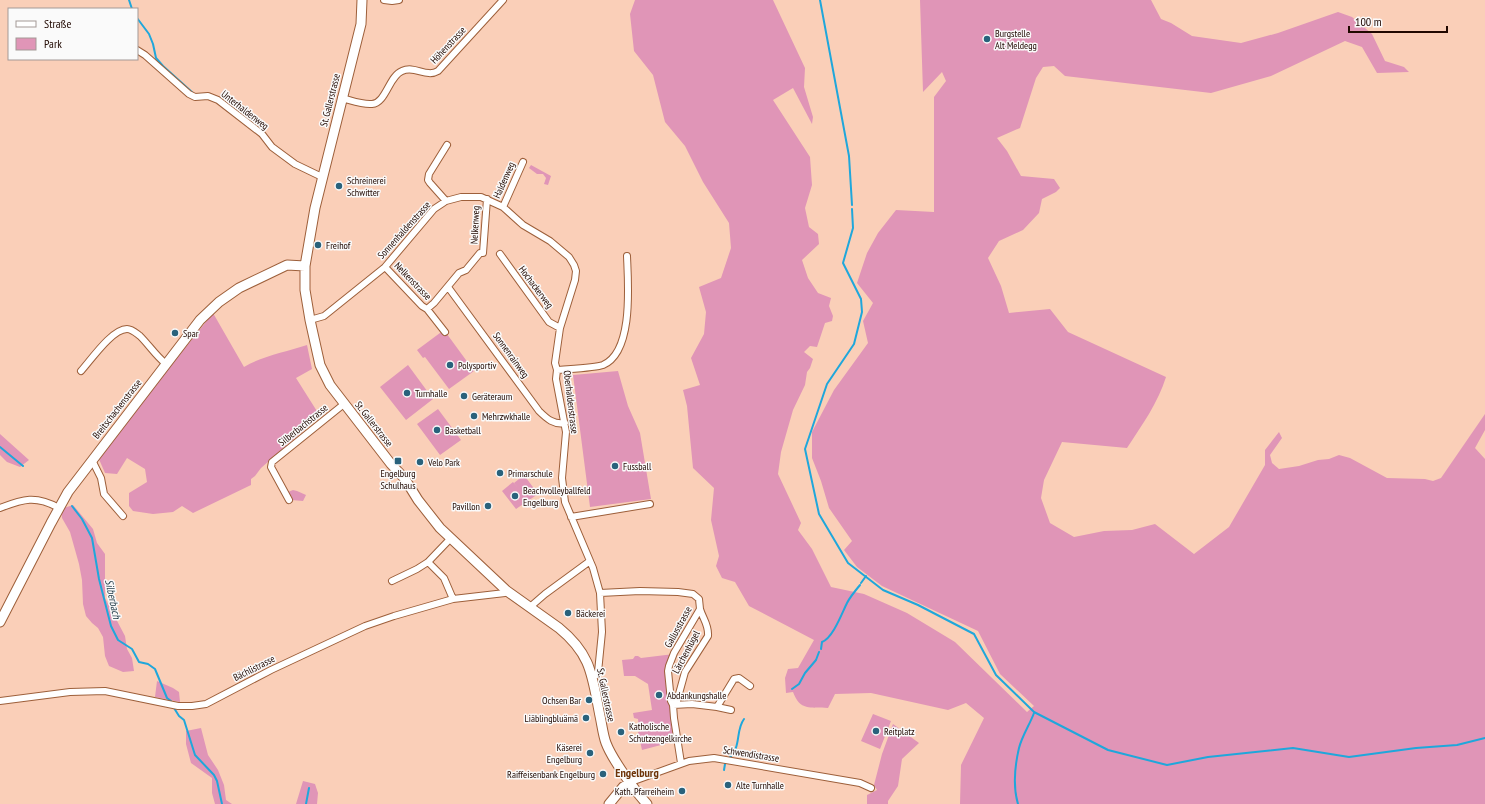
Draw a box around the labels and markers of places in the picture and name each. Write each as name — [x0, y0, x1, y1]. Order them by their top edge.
place label: Burgstelle Alt Meldegg — [995, 27, 1037, 52]
marker: Burgstelle Alt Meldegg — [982, 34, 992, 44]
place label: Schreinerei Schwitter — [347, 174, 386, 199]
marker: Schreinerei Schwitter — [334, 181, 344, 191]
place label: Freihof — [326, 239, 351, 252]
marker: Freihof — [313, 240, 323, 250]
place label: Spar — [183, 327, 199, 340]
marker: Spar — [170, 328, 180, 338]
place label: Polysportiv — [458, 359, 497, 372]
marker: Polysportiv — [445, 360, 455, 370]
place label: Turnhalle — [415, 387, 447, 400]
marker: Turnhalle — [402, 388, 412, 398]
place label: Geräteraum — [472, 390, 512, 403]
marker: Geräteraum — [459, 391, 469, 401]
place label: Mehrzwkhalle — [482, 410, 530, 423]
marker: Mehrzwkhalle — [469, 411, 479, 421]
place label: Basketball — [445, 424, 481, 437]
marker: Basketball — [432, 425, 442, 435]
marker: Engelburg Schulhaus — [393, 456, 403, 466]
place label: Velo Park — [427, 456, 460, 469]
marker: Velo Park — [415, 457, 425, 467]
place label: Fussball — [623, 460, 652, 473]
marker: Fussball — [610, 461, 620, 471]
place label: Engelburg Schulhaus — [380, 467, 416, 492]
place label: Primarschule — [508, 467, 553, 480]
marker: Primarschule — [495, 468, 505, 478]
place label: Beachvolleyballfeld Engelburg — [523, 484, 591, 509]
marker: Beachvolleyballfeld Engelburg — [510, 491, 520, 501]
place label: Pavillon — [452, 500, 480, 513]
marker: Pavillon — [483, 501, 493, 511]
place label: Bäckerei — [576, 607, 605, 620]
marker: Bäckerei — [563, 608, 573, 618]
place label: Abdankungshalle — [667, 689, 726, 702]
marker: Abdankungshalle — [654, 690, 664, 700]
place label: Ochsen Bar — [542, 694, 581, 707]
marker: Ochsen Bar — [584, 695, 594, 705]
place label: Liäblingbluämä — [525, 712, 578, 725]
marker: Liäblingbluämä — [581, 713, 591, 723]
place label: Katholische Schutzengelkirche — [629, 720, 692, 745]
place label: Reitplatz — [884, 725, 915, 738]
marker: Reitplatz — [871, 726, 881, 736]
marker: Katholische Schutzengelkirche — [616, 727, 626, 737]
place label: Käserei Engelburg — [547, 741, 582, 766]
marker: Käserei Engelburg — [585, 748, 595, 758]
place label: Raiffeisenbank Engelburg — [507, 768, 595, 781]
marker: Raiffeisenbank Engelburg — [598, 769, 608, 779]
place label: Alte Turnhalle — [736, 779, 784, 792]
marker: Alte Turnhalle — [723, 780, 733, 790]
place label: Kath. Pfarreiheim — [615, 785, 674, 798]
marker: Kath. Pfarreiheim — [677, 786, 687, 796]

